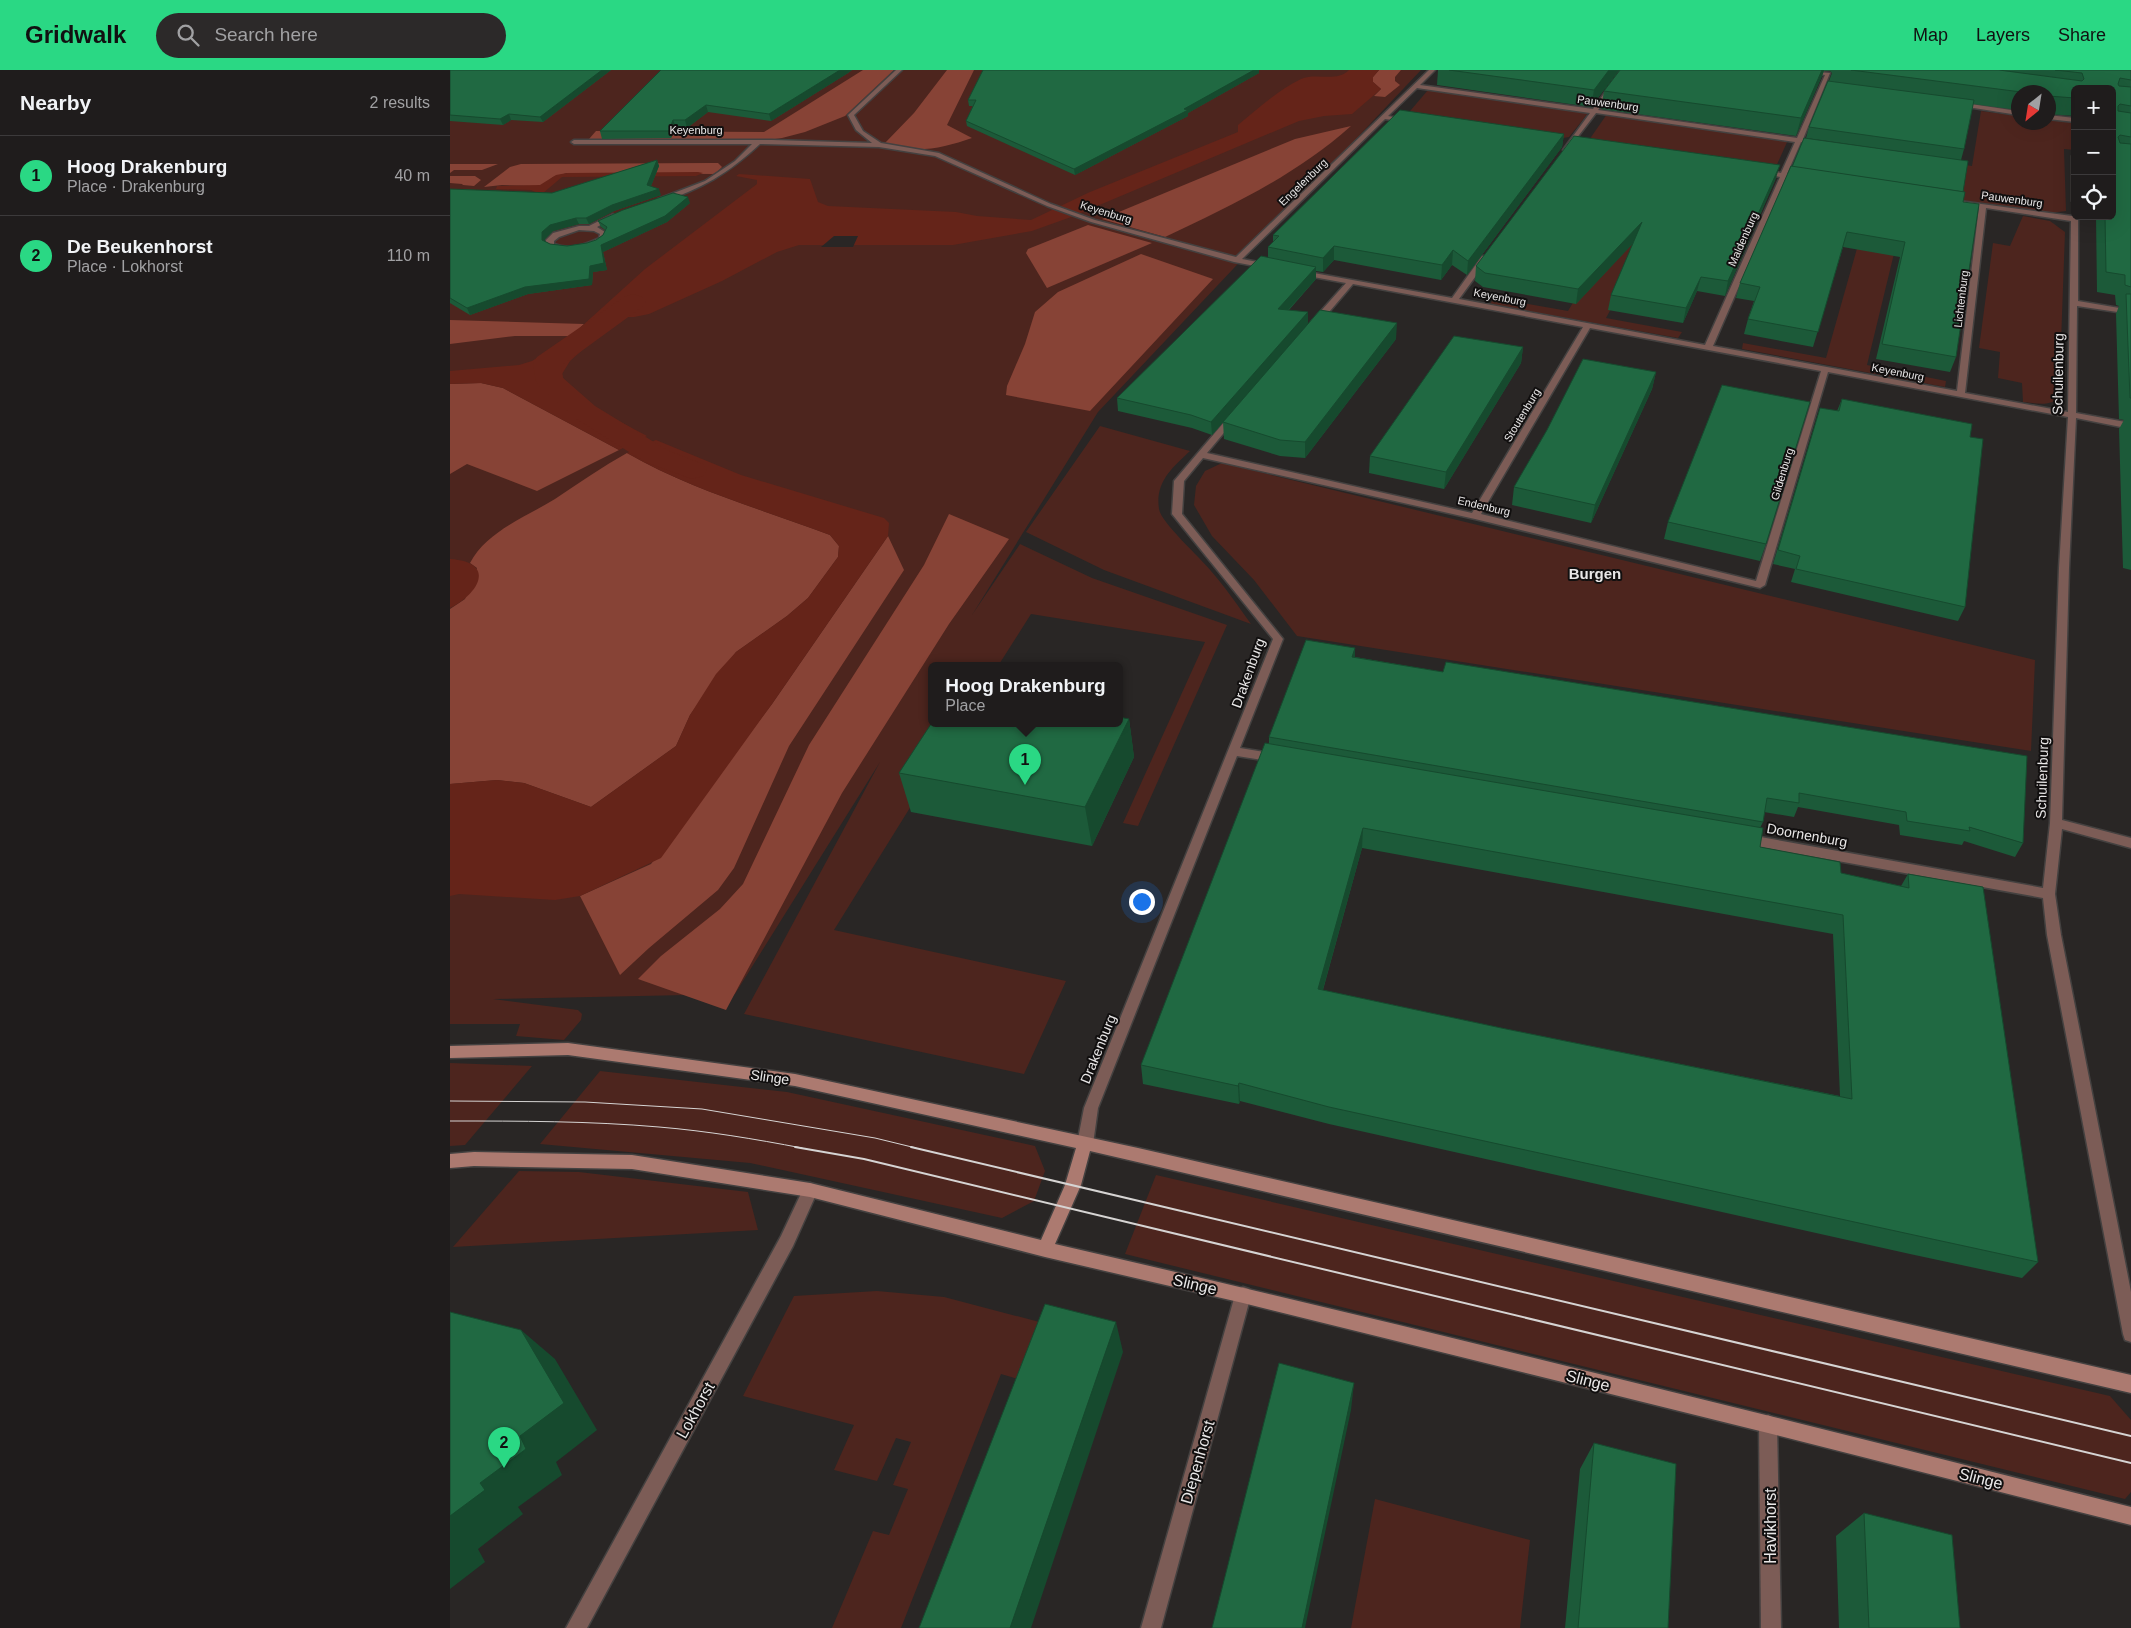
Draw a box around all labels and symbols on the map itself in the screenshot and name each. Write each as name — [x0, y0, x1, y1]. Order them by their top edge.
north arrow — [2011, 85, 2056, 130]
street label: Pauwenburg — [1577, 93, 1639, 113]
street label: Keyenburg — [669, 124, 723, 136]
street label: Engelenburg — [1276, 156, 1330, 208]
street label: Pauwenburg — [1981, 189, 2043, 209]
street label: Keyenburg — [1079, 198, 1133, 226]
street label: Maldenburg — [1726, 210, 1760, 268]
street label: Lichtenburg — [1952, 270, 1970, 328]
street label: Keyenburg — [1473, 286, 1527, 308]
street label: Schuilenburg — [2049, 333, 2067, 415]
street label: Keyenburg — [1871, 361, 1925, 383]
street label: Stoutenburg — [1501, 386, 1543, 444]
street label: Gildenburg — [1768, 447, 1796, 501]
street label: Endenburg — [1456, 494, 1512, 518]
district label: Burgen — [1569, 565, 1621, 582]
street label: Drakenburg — [1228, 636, 1268, 710]
street label: Schuilenburg — [2033, 737, 2051, 819]
pin: 1 — [1009, 744, 1041, 785]
street label: Doornenburg — [1765, 820, 1849, 850]
your location — [1129, 889, 1155, 915]
street label: Drakenburg — [1077, 1012, 1119, 1086]
street label: Slinge — [750, 1066, 791, 1088]
street label: Slinge — [1171, 1271, 1219, 1298]
street label: Slinge — [1564, 1367, 1612, 1394]
street label: Lokhorst — [673, 1379, 718, 1441]
street label: Diepenhorst — [1177, 1418, 1218, 1506]
pin: 2 — [488, 1427, 520, 1468]
street label: Slinge — [1957, 1465, 2005, 1492]
street label: Havikhorst — [1762, 1488, 1779, 1564]

